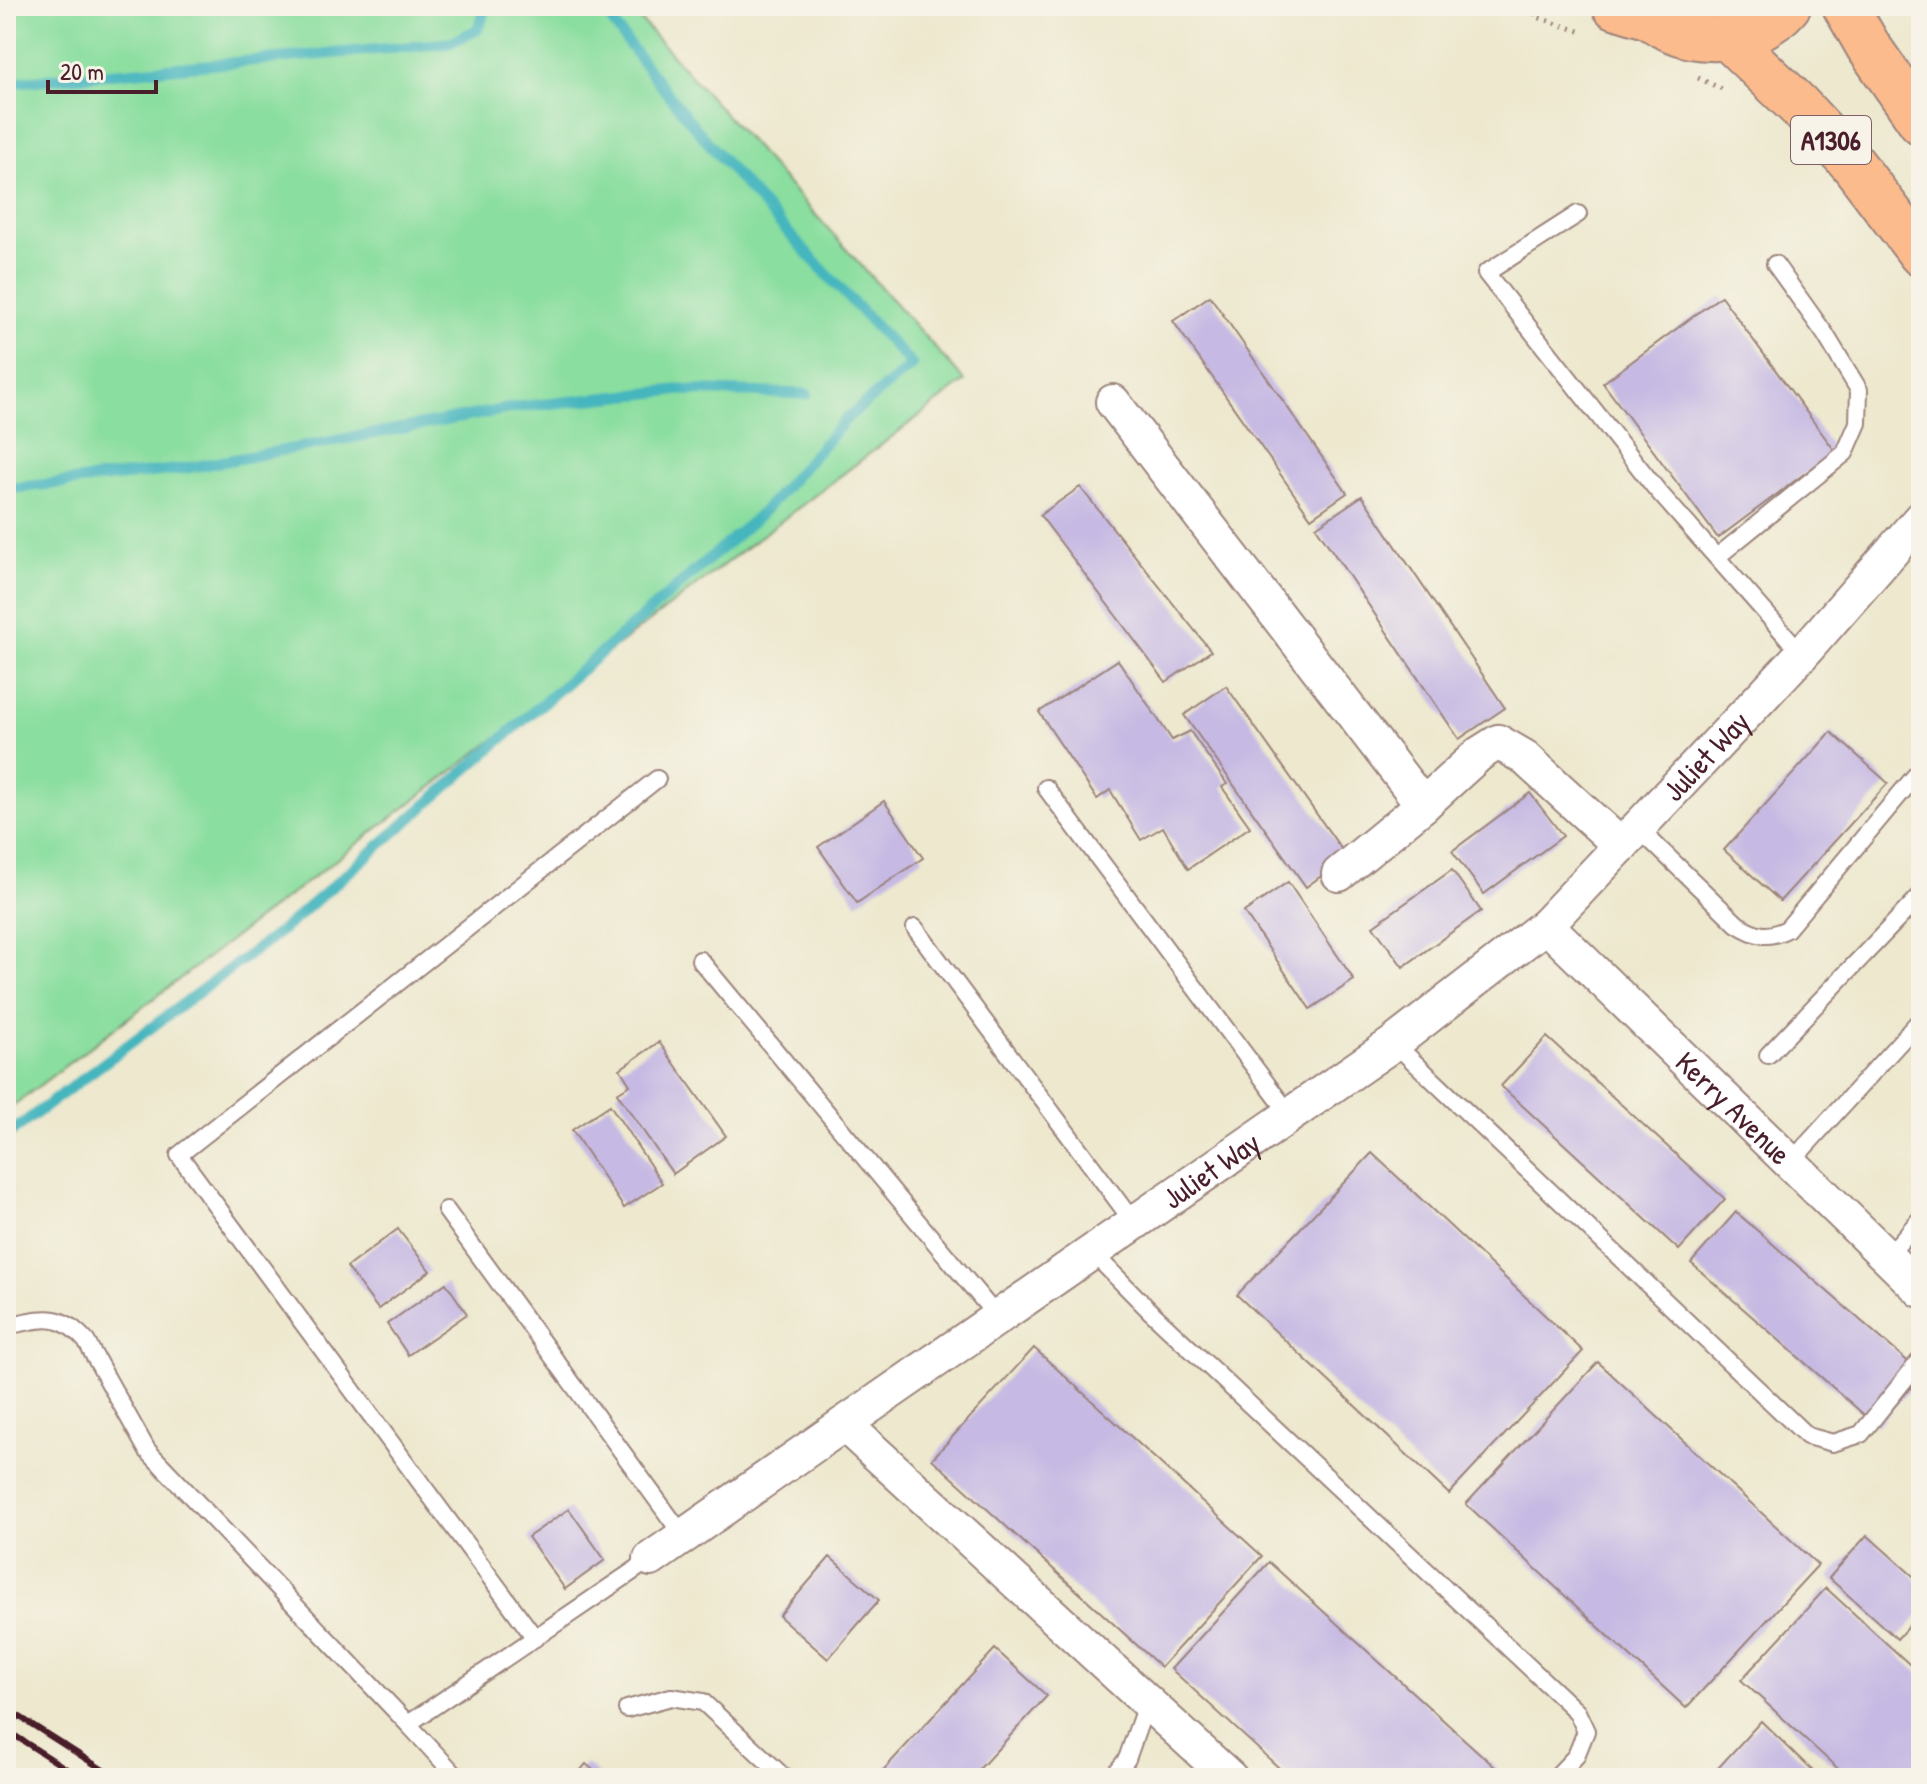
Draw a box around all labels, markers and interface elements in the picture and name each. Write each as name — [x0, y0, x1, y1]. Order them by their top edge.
scale bar — [48, 44, 156, 94]
text: 20 m — [60, 55, 104, 87]
road number: A1306 — [1791, 116, 1871, 164]
street label: Juliet Way — [1654, 702, 1758, 810]
street label: Kerry Avenue — [1667, 1042, 1800, 1173]
street label: Juliet Way — [1154, 1122, 1267, 1218]

